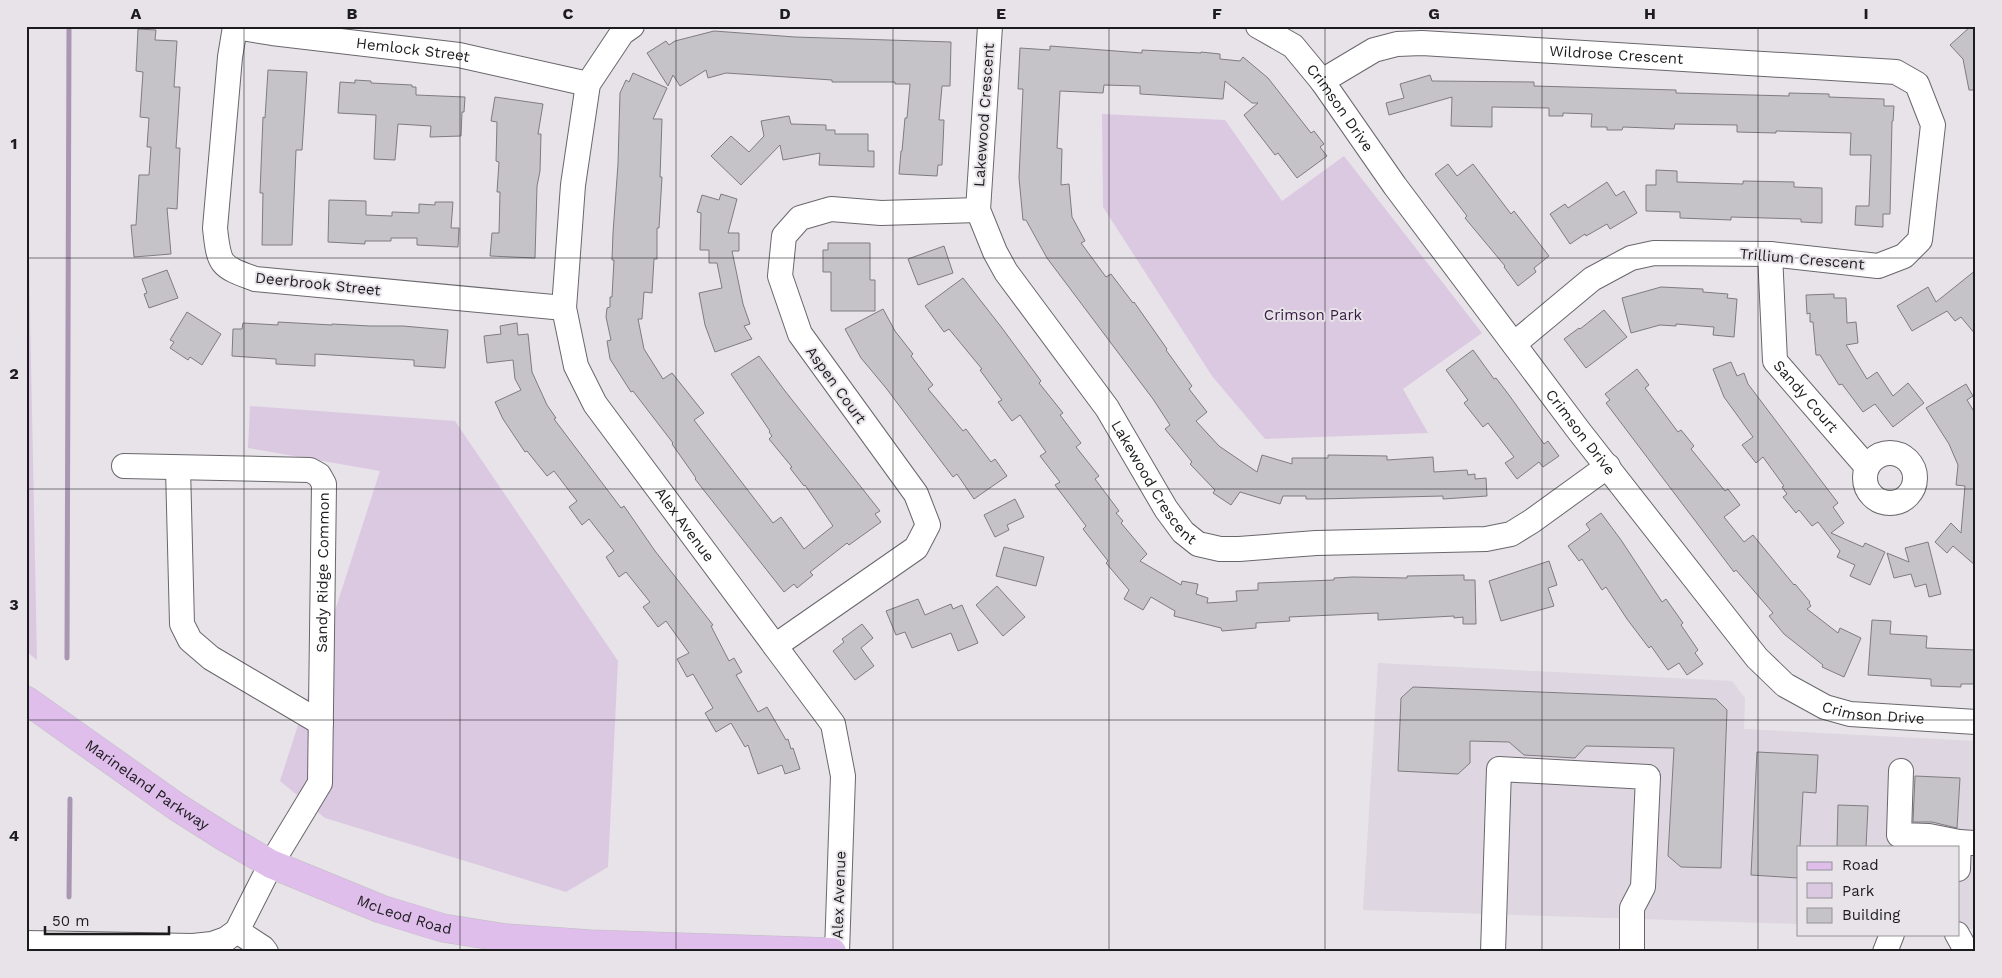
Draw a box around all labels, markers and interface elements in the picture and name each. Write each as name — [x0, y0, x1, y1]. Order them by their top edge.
text: A — [131, 4, 142, 23]
text: B — [347, 4, 358, 23]
text: C — [563, 4, 574, 23]
text: D — [779, 4, 791, 23]
text: E — [996, 4, 1006, 23]
text: F — [1212, 4, 1222, 23]
text: G — [1428, 4, 1440, 23]
text: H — [1644, 4, 1656, 23]
text: I — [1863, 4, 1869, 23]
street label: Hemlock Street — [355, 34, 472, 66]
street label: Lakewood Crescent — [970, 42, 998, 188]
street label: Wildrose Crescent — [1549, 42, 1685, 68]
street label: Crimson Drive — [1303, 60, 1377, 155]
text: 1 — [11, 134, 17, 153]
street label: Trillium Crescent — [1739, 245, 1866, 273]
street label: Deerbrook Street — [254, 268, 382, 300]
park label: Crimson Park — [1264, 306, 1363, 324]
street label: Aspen Court — [802, 343, 870, 428]
street label: Sandy Court — [1770, 357, 1842, 437]
text: 2 — [9, 364, 19, 383]
street label: Crimson Drive — [1542, 386, 1619, 479]
street label: Lakewood Crescent — [1107, 417, 1201, 549]
street label: Alex Avenue — [651, 484, 718, 565]
street label: Sandy Ridge Common — [313, 492, 333, 653]
text: 3 — [9, 595, 19, 614]
street label: Crimson Drive — [1820, 698, 1925, 728]
street label: Marineland Parkway — [82, 736, 213, 834]
text: 4 — [9, 826, 19, 845]
legend — [1797, 846, 1960, 936]
street label: Alex Avenue — [828, 851, 850, 939]
text: Road — [1842, 856, 1879, 874]
text: Park — [1842, 882, 1875, 900]
street label: McLeod Road — [354, 891, 453, 938]
scale bar — [45, 903, 169, 935]
text: Building — [1842, 906, 1900, 924]
text: 50 m — [52, 912, 89, 930]

